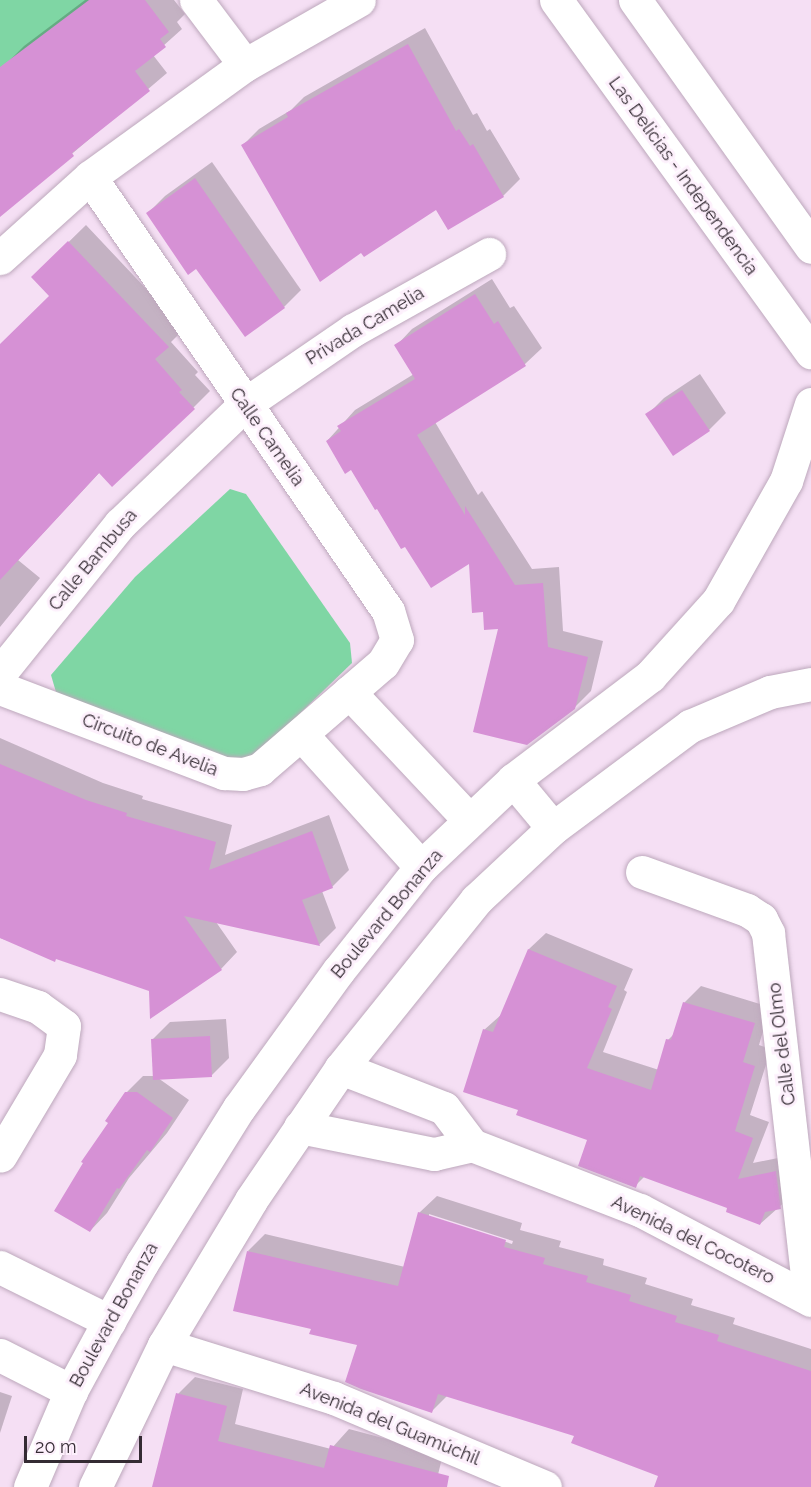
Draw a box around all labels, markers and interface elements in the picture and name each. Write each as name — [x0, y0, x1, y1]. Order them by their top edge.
street label: Las Delicias - Independencia — [604, 73, 762, 279]
street label: Privada Camelia — [302, 282, 428, 370]
street label: Calle Camelia — [225, 384, 309, 490]
street label: Calle Bambusa — [44, 505, 142, 615]
street label: Circuito de Avelia — [79, 709, 221, 781]
street label: Boulevard Bonanza — [327, 845, 447, 983]
street label: Calle del Olmo — [764, 981, 800, 1107]
street label: Avenida del Cocotero — [608, 1191, 778, 1289]
street label: Boulevard Bonanza — [65, 1239, 163, 1391]
street label: Avenida del Guamúchil — [297, 1378, 483, 1470]
scale bar — [27, 1424, 146, 1462]
text: 20 m — [35, 1436, 77, 1457]

